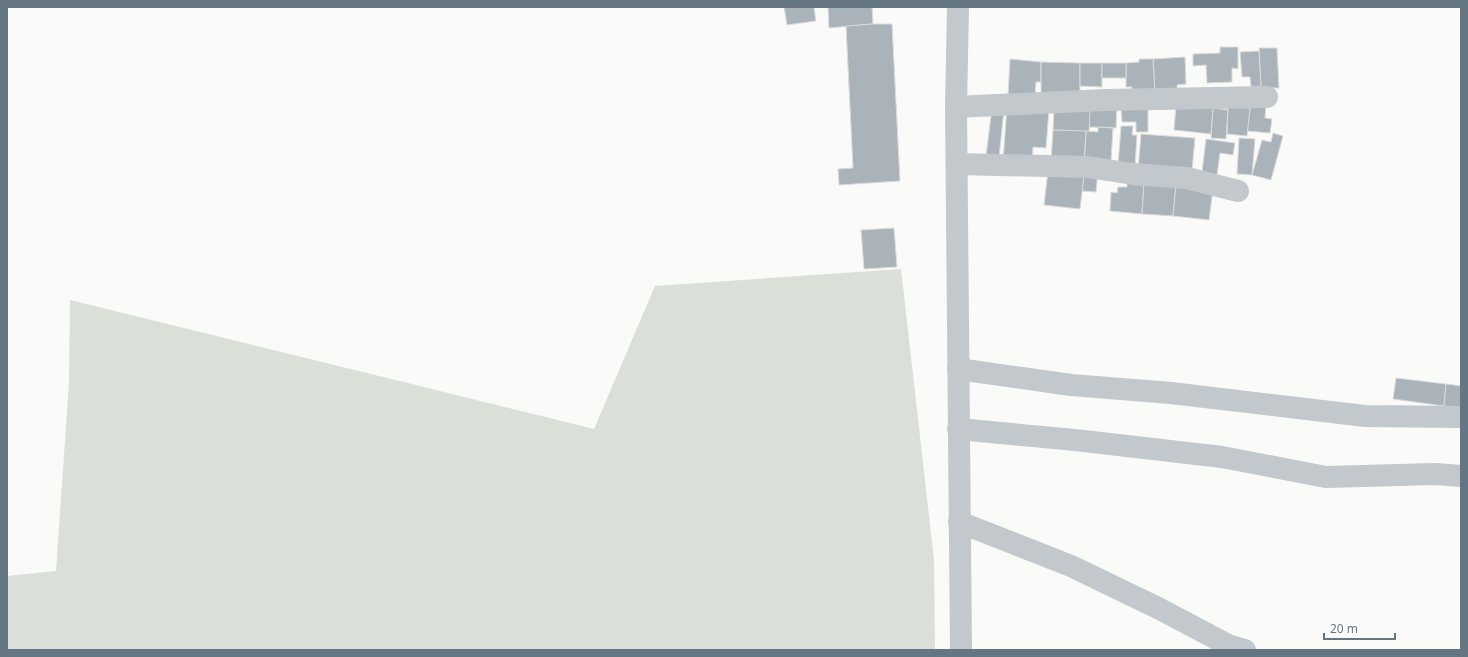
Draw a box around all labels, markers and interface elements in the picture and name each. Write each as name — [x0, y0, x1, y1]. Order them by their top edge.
scale bar — [1324, 615, 1395, 641]
text: 20 m — [1330, 620, 1358, 637]

